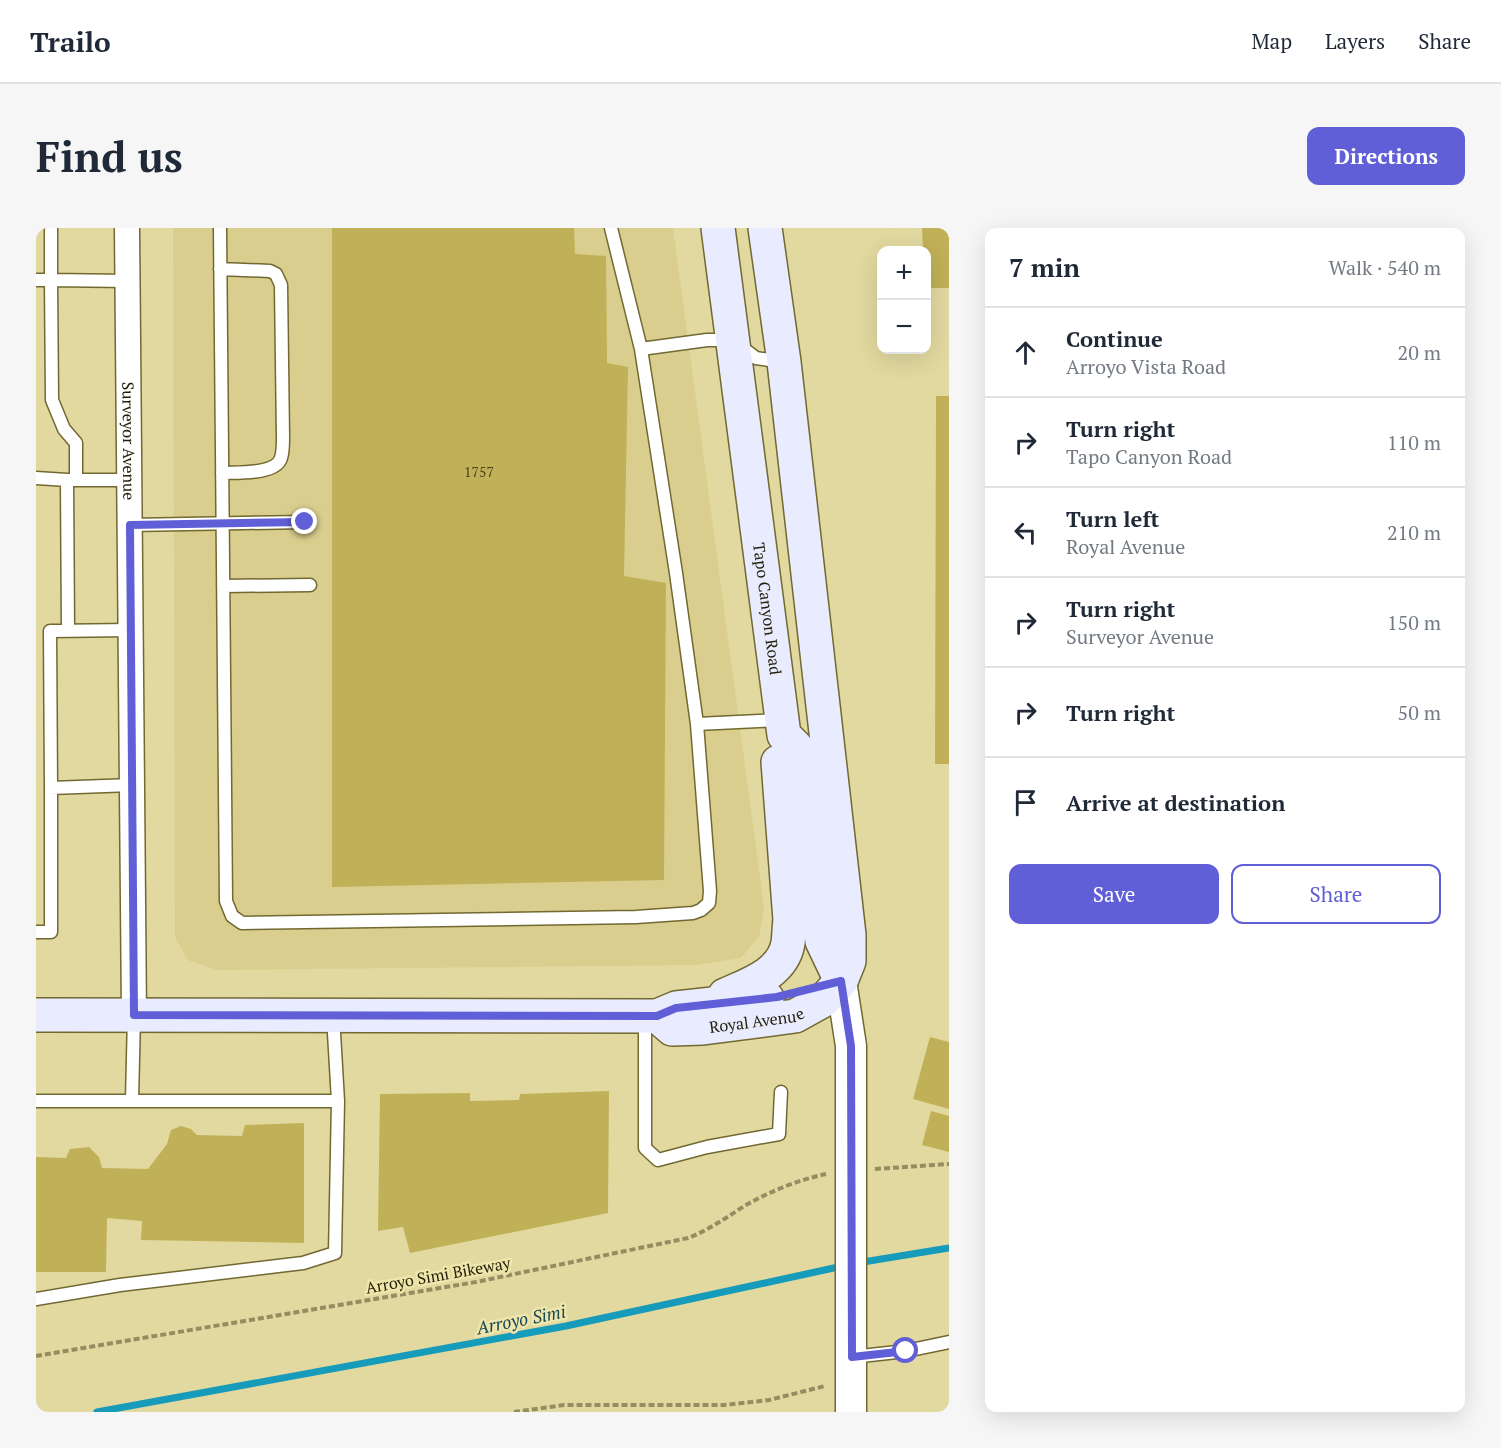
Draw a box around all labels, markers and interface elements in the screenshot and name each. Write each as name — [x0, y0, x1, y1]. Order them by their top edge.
text: Trailo — [30, 23, 111, 60]
text: Map — [1251, 27, 1292, 55]
text: Layers — [1325, 27, 1385, 55]
text: Share — [1418, 27, 1471, 55]
button: Directions — [1307, 127, 1465, 185]
text: Find us — [36, 128, 183, 184]
map controls — [877, 246, 931, 354]
button: + — [877, 246, 931, 300]
text: 7 min — [1009, 250, 1080, 284]
text: Walk · 540 m — [1329, 254, 1441, 281]
button: − — [877, 300, 931, 354]
text: Continue — [1066, 324, 1163, 353]
icon: ahead — [1009, 336, 1042, 369]
text: 20 m — [1398, 339, 1441, 366]
text: Arroyo Vista Road — [1066, 353, 1226, 380]
street label: Surveyor Avenue — [117, 382, 140, 500]
text: Turn right — [1066, 414, 1175, 443]
icon: right — [1009, 426, 1042, 459]
text: 110 m — [1387, 429, 1441, 456]
text: Tapo Canyon Road — [1066, 443, 1232, 470]
house number: 1757 — [464, 462, 494, 481]
text: Turn left — [1066, 504, 1159, 533]
route end — [291, 508, 317, 534]
icon: left — [1009, 516, 1042, 549]
text: 210 m — [1387, 519, 1441, 546]
text: Royal Avenue — [1066, 533, 1185, 560]
street label: Tapo Canyon Road — [748, 541, 787, 676]
text: Turn right — [1066, 594, 1175, 623]
icon: right — [1009, 606, 1042, 639]
text: 150 m — [1387, 609, 1441, 636]
text: Surveyor Avenue — [1066, 623, 1214, 650]
icon: right — [1009, 696, 1042, 729]
text: Turn right — [1066, 698, 1175, 727]
text: 50 m — [1398, 699, 1441, 726]
icon: arrive — [1009, 786, 1042, 819]
text: Arrive at destination — [1066, 788, 1285, 817]
button: Save — [1009, 864, 1219, 924]
button: Share — [1231, 864, 1441, 924]
street label: Royal Avenue — [708, 1002, 808, 1038]
street label: Arroyo Simi Bikeway — [364, 1251, 513, 1299]
water label: Arroyo Simi — [473, 1299, 568, 1340]
route start — [892, 1337, 918, 1363]

